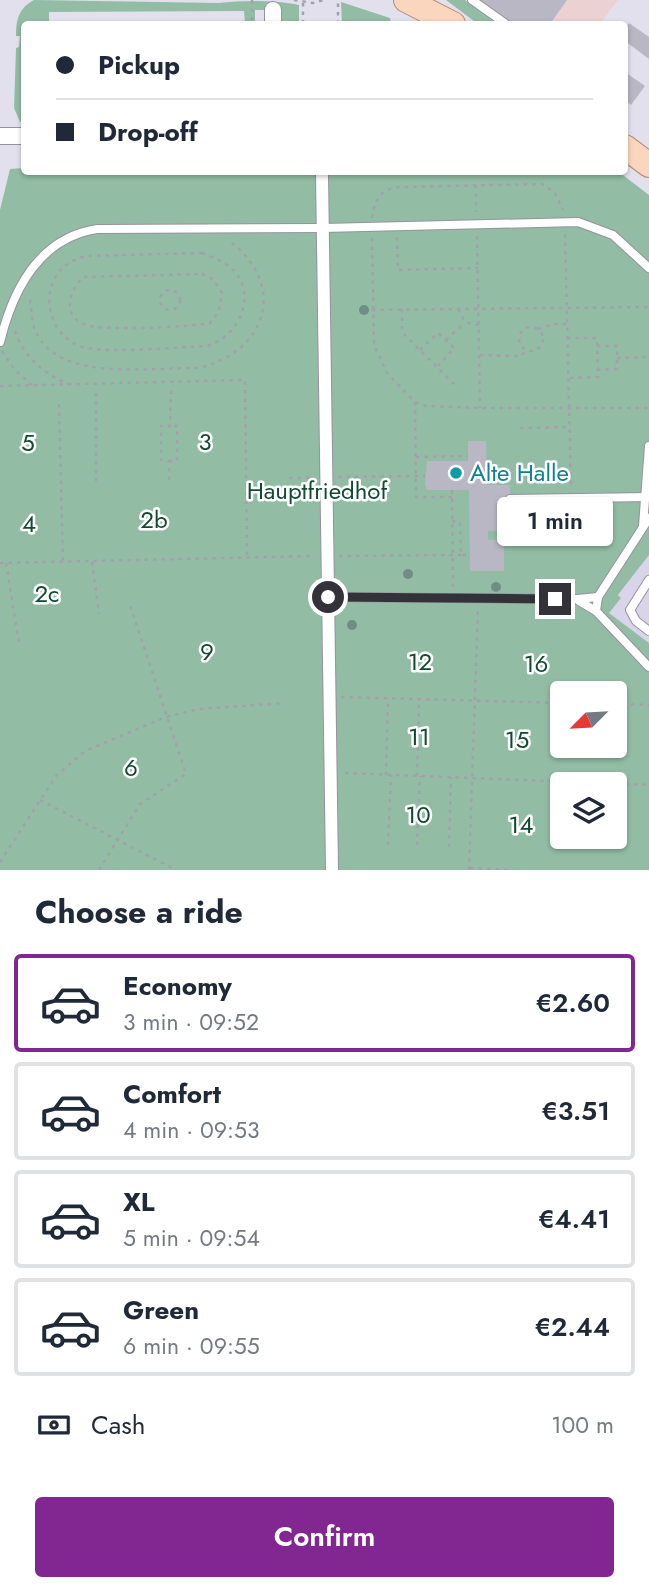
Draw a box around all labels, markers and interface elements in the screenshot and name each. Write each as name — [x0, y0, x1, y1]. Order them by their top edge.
text: Pickup — [98, 46, 180, 84]
text: Drop-off — [98, 113, 198, 151]
park label: 3 — [198, 424, 212, 459]
park label: 5 — [21, 425, 35, 460]
place label: Alte Halle — [470, 455, 569, 490]
marker: Alte Halle — [448, 465, 464, 481]
park label: Hauptfriedhof — [247, 473, 388, 508]
callout: 1 min — [497, 498, 613, 546]
park label: 2b — [140, 502, 168, 537]
text: 1 min — [527, 504, 583, 538]
park label: 4 — [22, 506, 36, 541]
park label: 2c — [34, 576, 60, 611]
route start — [312, 581, 344, 613]
route end — [539, 583, 571, 615]
park label: 9 — [200, 634, 214, 669]
park label: 12 — [408, 644, 432, 679]
park label: 16 — [524, 646, 548, 681]
north arrow — [550, 681, 626, 758]
map controls — [550, 681, 627, 849]
park label: 11 — [408, 719, 430, 754]
park label: 15 — [505, 722, 529, 757]
park label: 6 — [124, 750, 138, 785]
button: layers — [550, 772, 627, 849]
park label: 10 — [405, 797, 431, 832]
park label: 14 — [509, 807, 533, 842]
text: Choose a ride — [35, 889, 243, 935]
text: Economy — [123, 967, 232, 1005]
icon: car — [39, 972, 102, 1035]
text: €2.60 — [536, 984, 610, 1022]
text: 3 min · 09:52 — [123, 1005, 259, 1039]
text: Comfort — [123, 1075, 221, 1113]
icon: car — [39, 1080, 102, 1143]
text: €3.51 — [541, 1092, 610, 1130]
text: 4 min · 09:53 — [123, 1113, 259, 1147]
text: XL — [123, 1183, 155, 1221]
icon: car — [39, 1188, 102, 1251]
text: €4.41 — [538, 1200, 610, 1238]
text: 5 min · 09:54 — [123, 1221, 260, 1255]
text: Green — [123, 1291, 199, 1329]
icon: car — [39, 1296, 102, 1359]
text: €2.44 — [535, 1308, 610, 1346]
text: 6 min · 09:55 — [123, 1329, 260, 1363]
icon: cash — [35, 1406, 73, 1444]
text: Cash — [91, 1406, 145, 1444]
text: 100 m — [551, 1408, 614, 1442]
button: Confirm — [35, 1497, 614, 1577]

